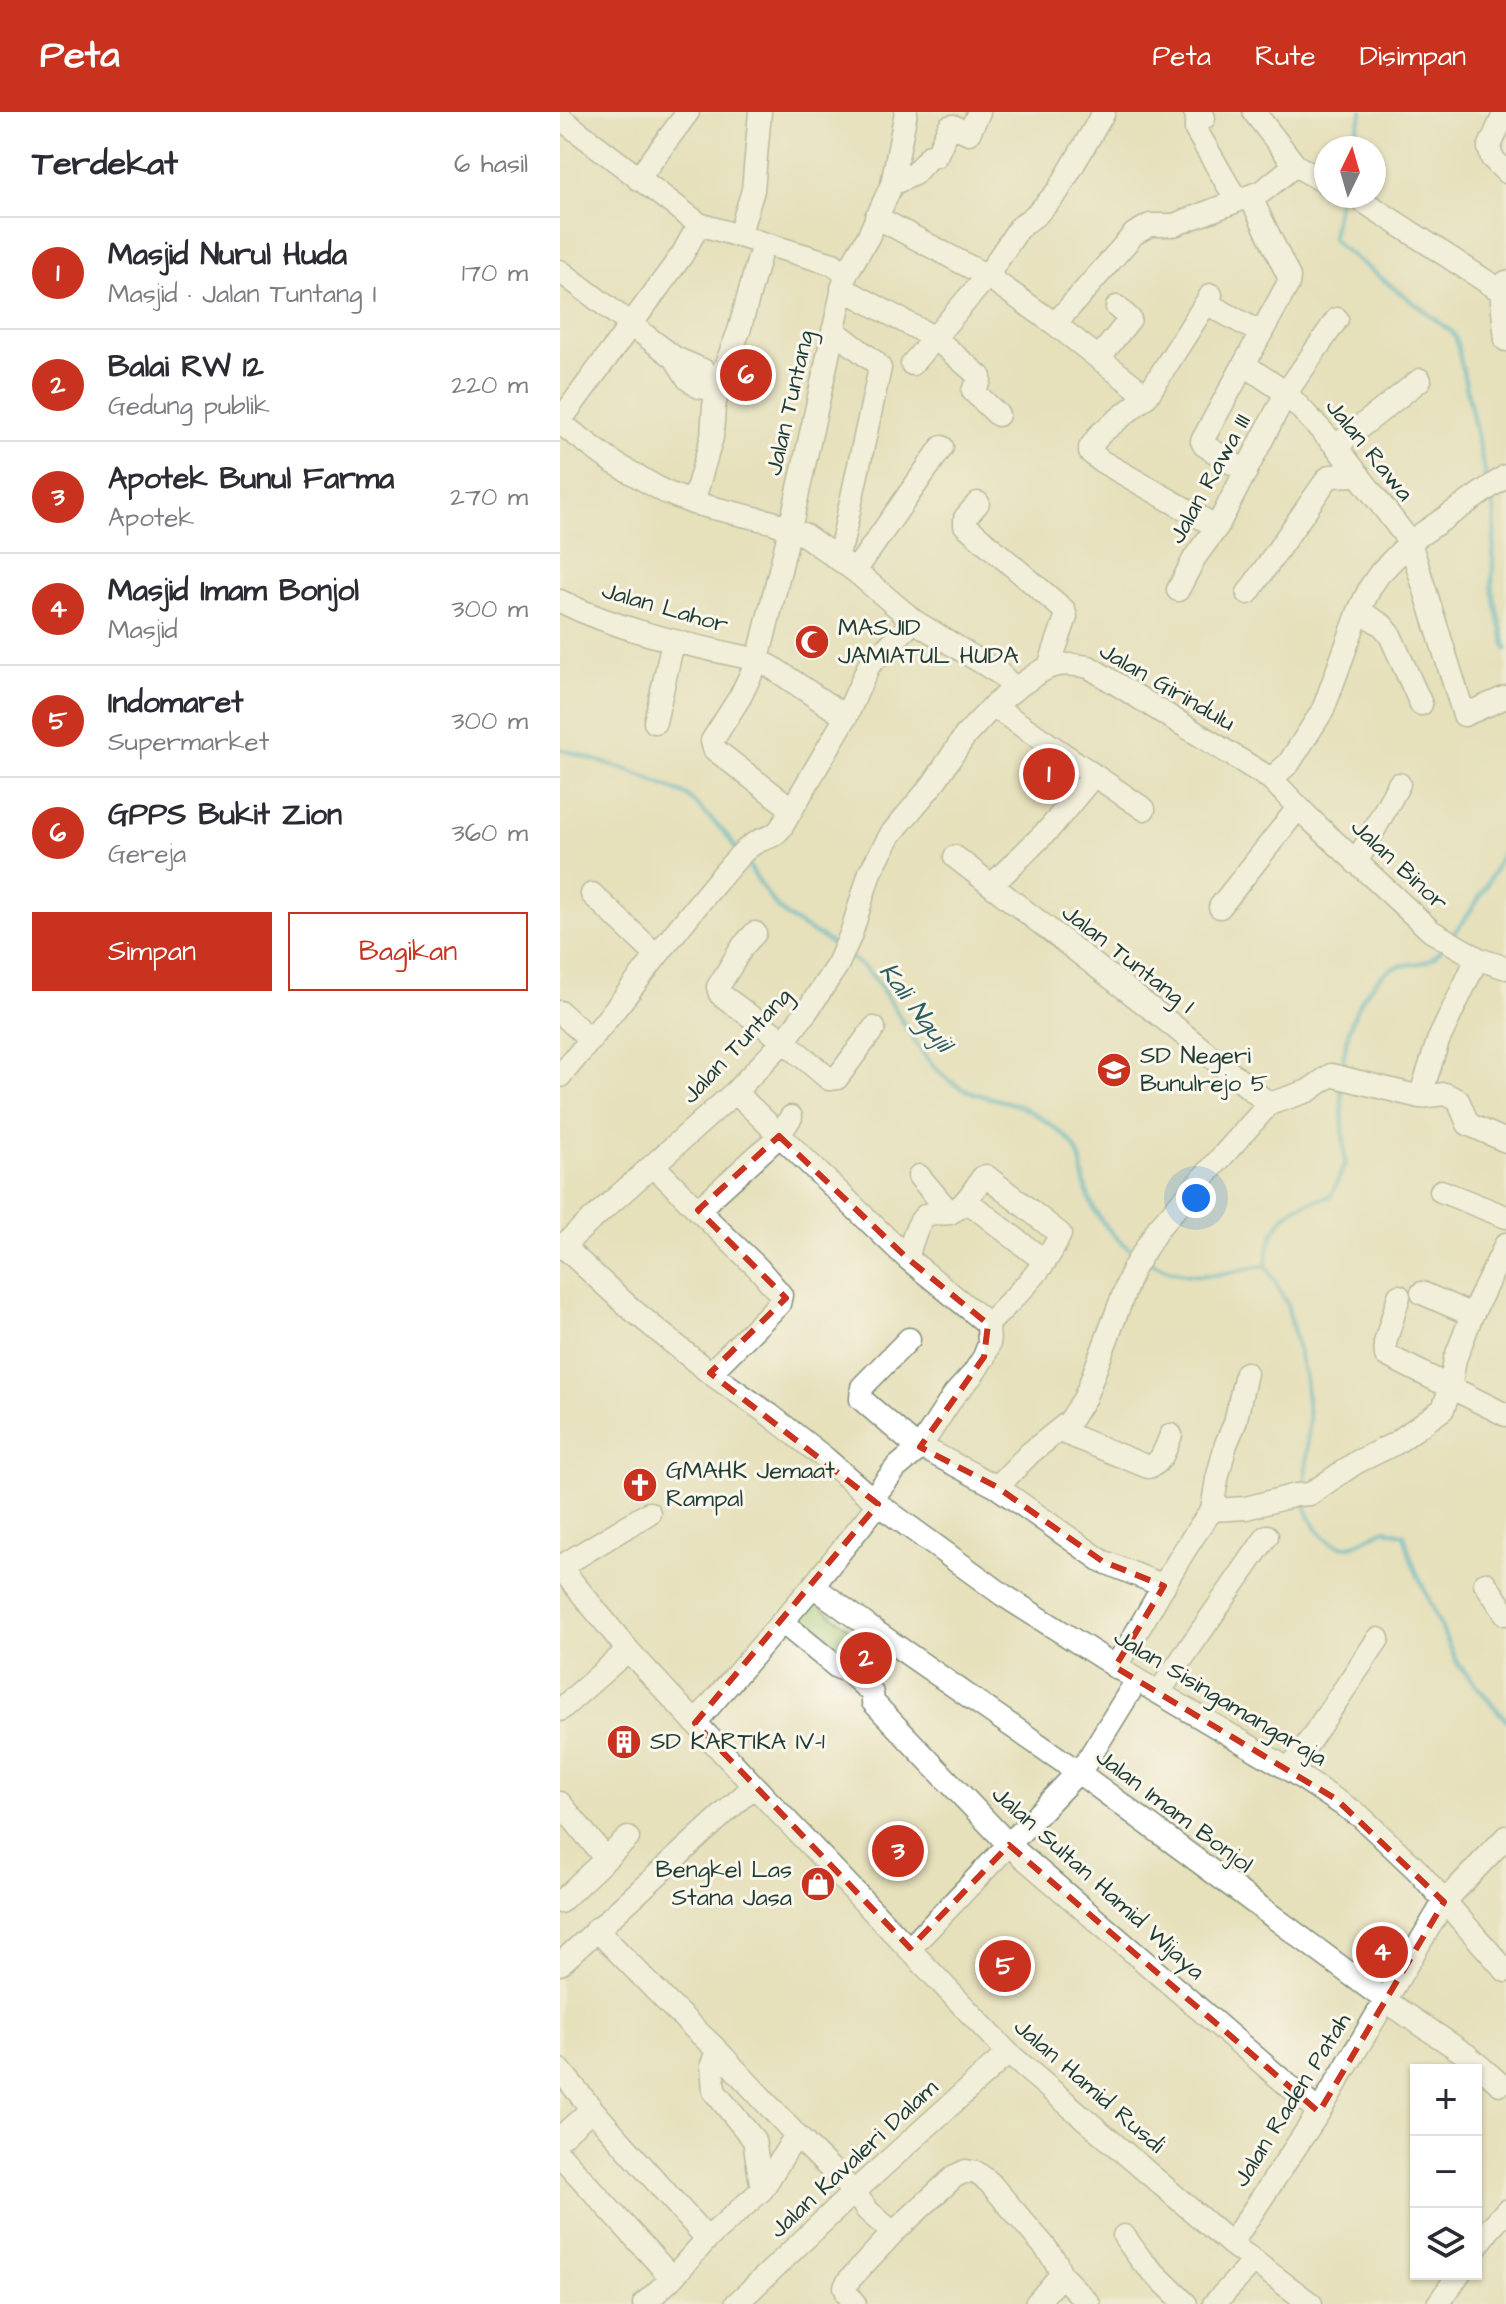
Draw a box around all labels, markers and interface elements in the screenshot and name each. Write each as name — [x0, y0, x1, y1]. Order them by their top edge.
text: Peta — [40, 30, 120, 82]
text: Peta — [1152, 37, 1211, 76]
text: Rute — [1255, 37, 1316, 76]
text: Disimpan — [1360, 37, 1466, 76]
north arrow — [1314, 136, 1386, 208]
text: Terdekat — [32, 140, 178, 188]
text: 6 hasil — [454, 146, 528, 182]
text: Masjid Nurul Huda — [108, 234, 347, 276]
text: 1 — [56, 255, 60, 291]
text: 170 m — [462, 255, 528, 291]
text: Masjid · Jalan Tuntang I — [108, 276, 377, 312]
street label: Jalan Tuntang — [757, 327, 824, 479]
pin: 6 — [720, 345, 772, 405]
text: Balai RW 12 — [108, 346, 264, 388]
text: 2 — [51, 367, 65, 403]
text: 220 m — [451, 367, 528, 403]
text: Gedung publik — [108, 388, 270, 424]
street label: Jalan Rawa — [1317, 391, 1421, 509]
street label: Jalan Rawa III — [1160, 408, 1260, 550]
text: Apotek Bunul Farma — [108, 458, 394, 500]
text: 3 — [51, 479, 65, 515]
text: 270 m — [450, 479, 528, 515]
text: Apotek — [108, 500, 194, 536]
text: Masjid Imam Bonjol — [108, 570, 359, 612]
street label: Jalan Lahor — [598, 574, 732, 642]
text: 4 — [49, 591, 67, 627]
text: 300 m — [451, 591, 528, 627]
place label: MASJID JAMIATUL HUDA — [838, 611, 1019, 673]
text: Masjid — [108, 612, 178, 648]
mosque icon: MASJID JAMIATUL HUDA — [793, 623, 831, 661]
street label: Jalan Girindulu — [1093, 634, 1241, 740]
text: Indomaret — [108, 682, 243, 724]
text: 5 — [49, 703, 67, 739]
text: 300 m — [451, 703, 528, 739]
text: Supermarket — [108, 724, 269, 760]
pin: 1 — [1023, 744, 1075, 804]
text: GPPS Bukit Zion — [108, 794, 342, 836]
street label: Jalan Binor — [1343, 811, 1455, 919]
text: 6 — [50, 815, 66, 851]
text: 360 m — [451, 815, 528, 851]
text: Gereja — [108, 836, 186, 872]
street label: Jalan Tuntang I — [1053, 896, 1202, 1023]
button: Simpan — [32, 912, 272, 991]
button: Bagikan — [288, 912, 528, 991]
water label: Kali Ngujil — [870, 955, 963, 1062]
street label: Jalan Tuntang — [674, 980, 801, 1112]
place label: SD Negeri Bunulrejo 5 — [1140, 1039, 1268, 1101]
school or university icon: SD Negeri Bunulrejo 5 — [1095, 1051, 1133, 1089]
your location — [1176, 1178, 1216, 1218]
place label: GMAHK Jemaat Rampal — [666, 1454, 835, 1516]
church icon: GMAHK Jemaat Rampal — [621, 1466, 659, 1504]
street label: Jalan Sisingamangaraja — [1106, 1621, 1333, 1776]
pin: 2 — [840, 1628, 892, 1688]
building icon: SD KARTIKA IV-1 — [605, 1723, 643, 1761]
place label: SD KARTIKA IV-1 — [650, 1725, 825, 1759]
street label: Jalan Imam Bonjol — [1088, 1740, 1260, 1882]
street label: Jalan Sultan Hamid Wijaya — [983, 1778, 1212, 1989]
pin: 3 — [872, 1821, 924, 1881]
place label: Bengkel Las Stana Jasa — [656, 1853, 792, 1915]
shop icon: Bengkel Las Stana Jasa — [799, 1865, 837, 1903]
pin: 4 — [1356, 1922, 1408, 1982]
pin: 5 — [979, 1936, 1031, 1996]
street label: Jalan Raden Patah — [1225, 2006, 1359, 2194]
street label: Jalan Hamid Rusdi — [1006, 2011, 1172, 2162]
map controls — [1410, 2064, 1482, 2280]
button: + — [1410, 2064, 1482, 2136]
street label: Jalan Kavaleri Dalam — [762, 2071, 946, 2246]
button: − — [1410, 2136, 1482, 2208]
button: layers — [1410, 2208, 1482, 2280]

